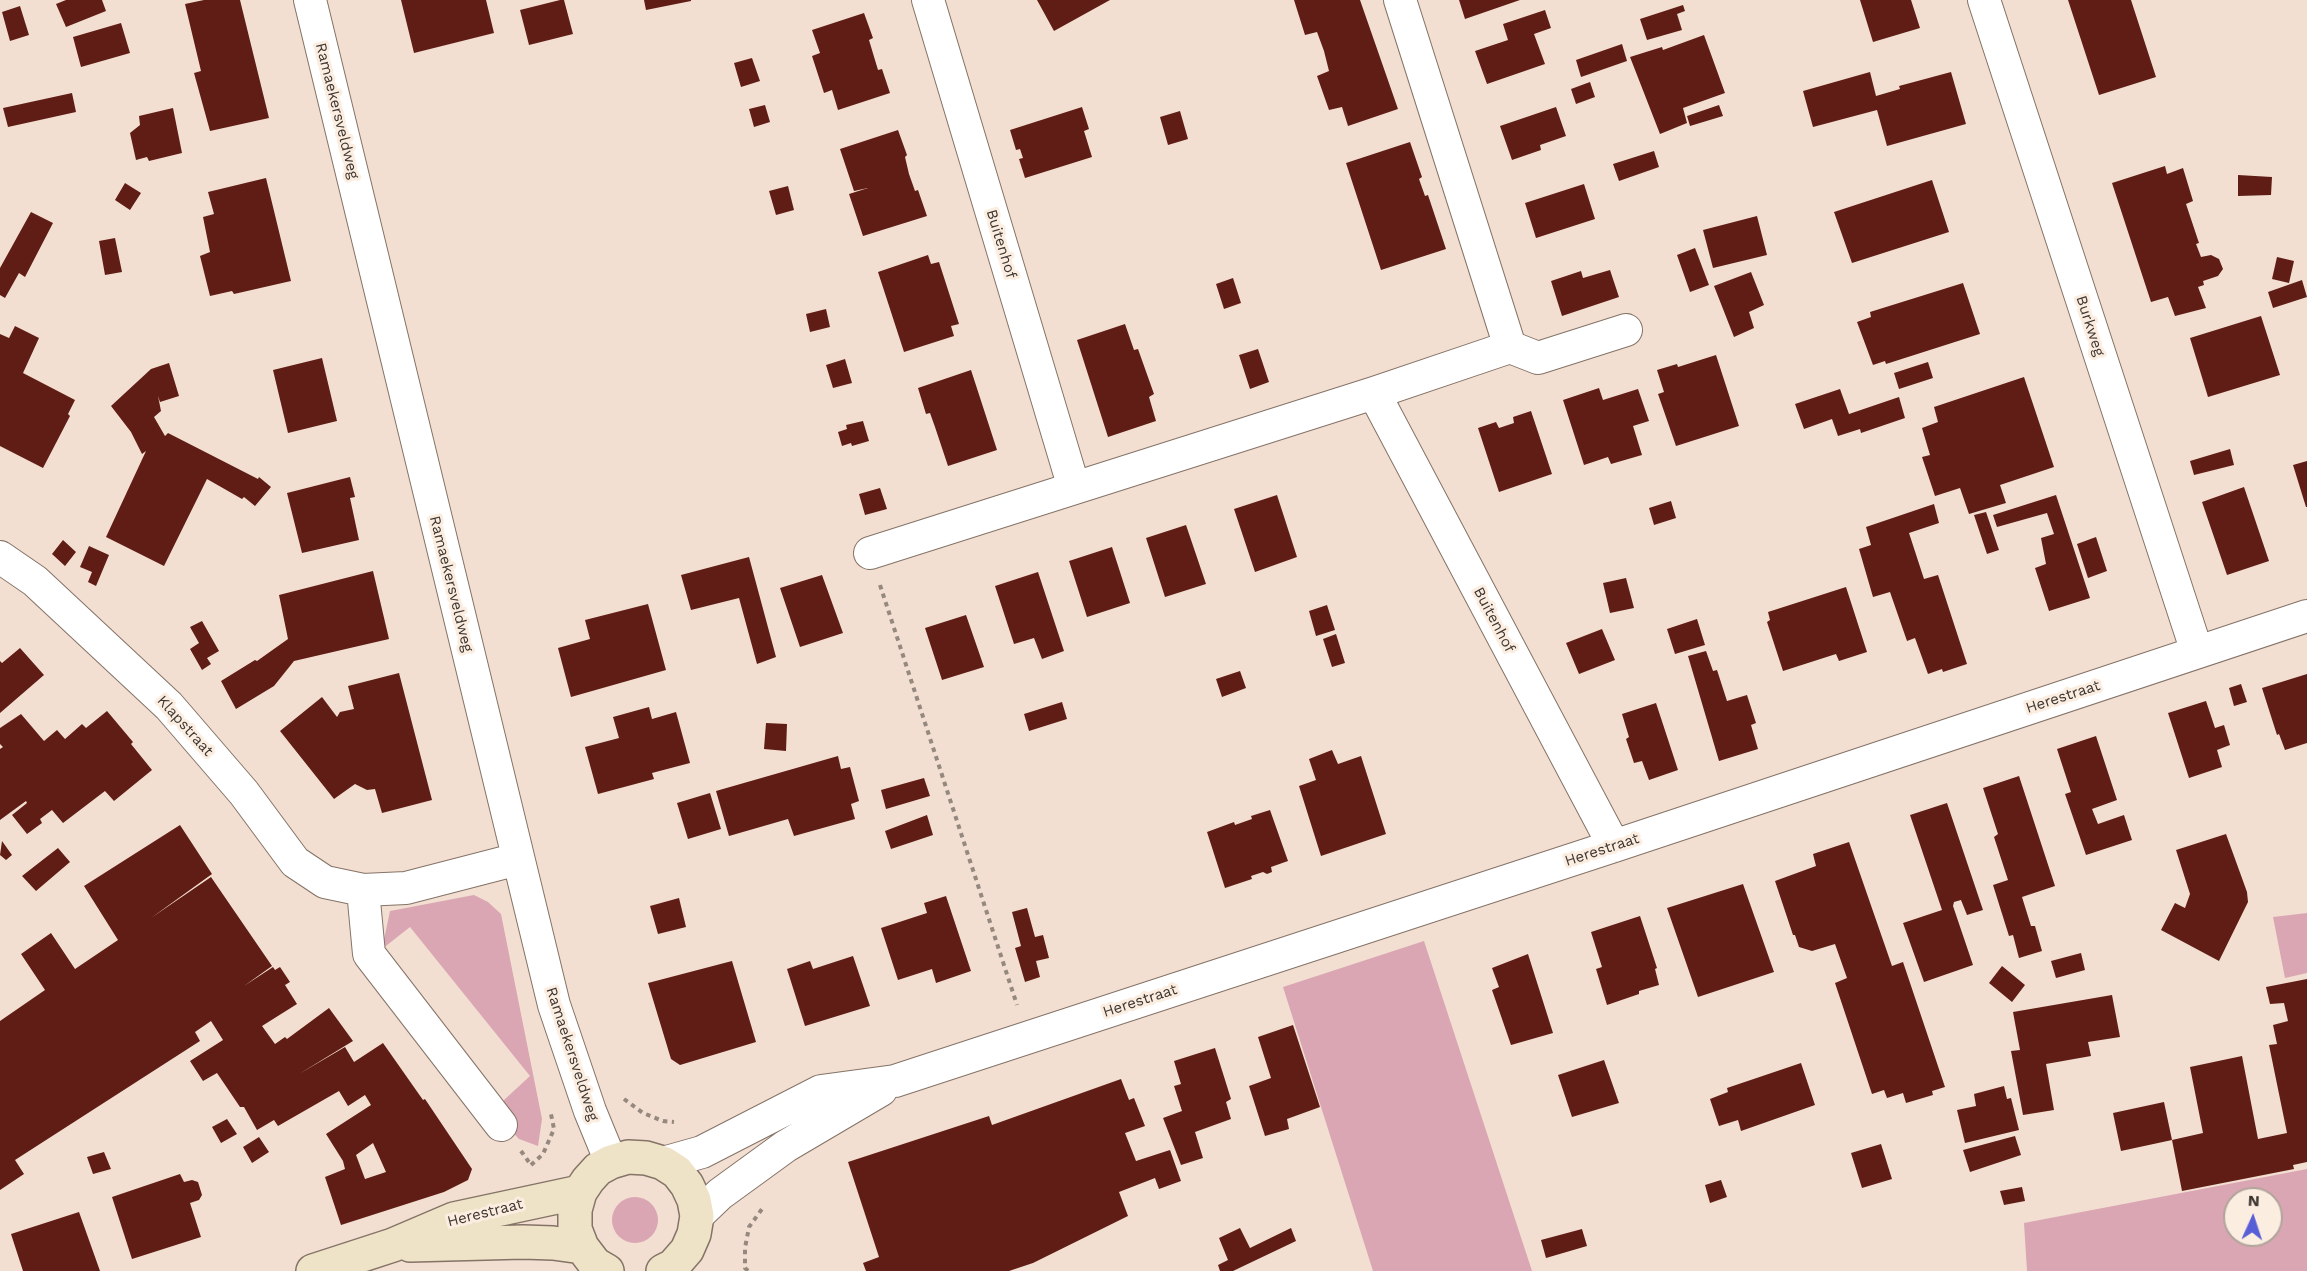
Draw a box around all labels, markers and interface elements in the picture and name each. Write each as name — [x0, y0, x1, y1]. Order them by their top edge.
street label: Ramaekersveldweg — [311, 41, 363, 181]
street label: Buitenhof — [982, 207, 1020, 281]
street label: Burkweg — [2072, 293, 2108, 359]
street label: Ramaekersveldweg — [425, 514, 477, 654]
street label: Buitenhof — [1469, 584, 1519, 656]
street label: Herestraat — [2024, 677, 2102, 717]
street label: Klapstraat — [153, 692, 217, 760]
street label: Herestraat — [1563, 830, 1641, 870]
street label: Herestraat — [1101, 981, 1179, 1021]
street label: Ramaekersveldweg — [542, 985, 602, 1123]
north arrow — [2223, 1187, 2283, 1247]
text: N — [2247, 1191, 2260, 1210]
street label: Herestraat — [445, 1195, 525, 1231]

